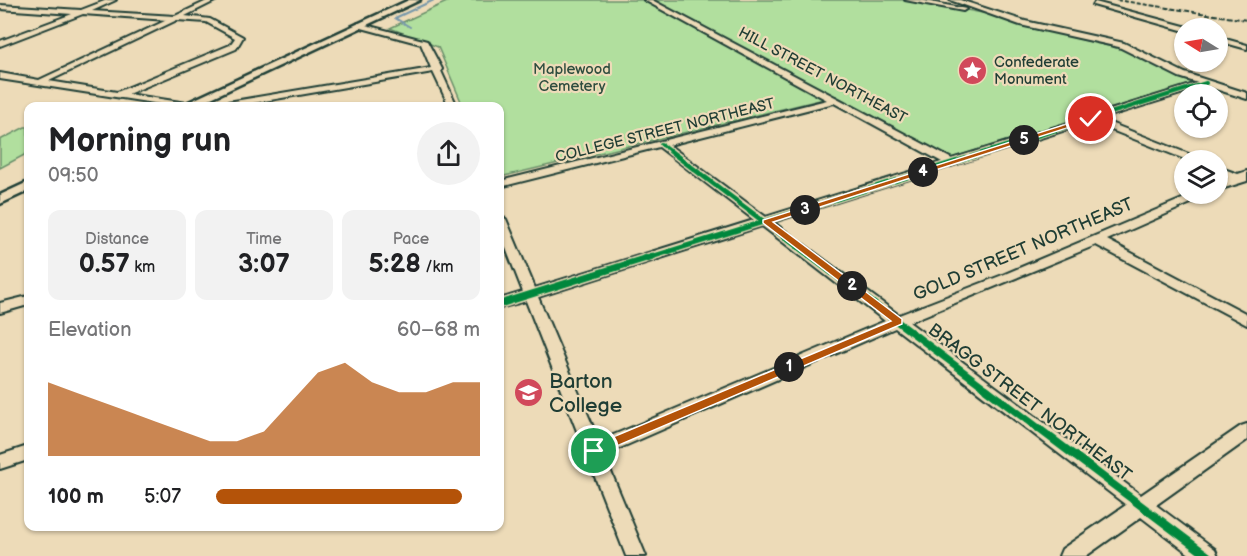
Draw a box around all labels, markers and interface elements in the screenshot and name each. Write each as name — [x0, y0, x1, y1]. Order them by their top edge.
north arrow — [1174, 18, 1228, 72]
map controls — [1174, 18, 1228, 204]
street label: HILL STREET NORTHEAST — [735, 23, 910, 128]
place label: Confederate Monument — [994, 53, 1079, 89]
place icon: Confederate Monument — [957, 55, 989, 87]
park label: Maplewood Cemetery — [533, 60, 611, 96]
button: locate — [1174, 84, 1228, 138]
pin — [1065, 93, 1116, 144]
street label: COLLEGE STREET NORTHEAST — [553, 94, 777, 167]
icon: check — [1074, 102, 1107, 135]
text: Morning run — [48, 121, 231, 161]
button: share — [417, 122, 480, 185]
pin: 5 — [1009, 125, 1039, 155]
text: 5 — [1019, 130, 1029, 149]
button: layers — [1174, 150, 1228, 204]
pin: 4 — [908, 157, 938, 187]
text: 4 — [918, 162, 928, 181]
text: 09:50 — [48, 164, 99, 188]
street label: GOLD STREET NORTHEAST — [910, 193, 1137, 305]
pin: 3 — [790, 195, 820, 225]
text: 3 — [800, 200, 810, 219]
text: Distance — [85, 230, 149, 249]
text: Time — [246, 230, 282, 249]
text: Pace — [393, 230, 429, 249]
text: 0.57 — [79, 249, 130, 280]
text: 3:07 — [238, 249, 290, 280]
text: 5:28 — [368, 249, 421, 280]
text: km — [130, 258, 155, 277]
text: /km — [421, 258, 454, 277]
pin: 2 — [837, 271, 867, 301]
text: 2 — [847, 276, 857, 295]
text: Elevation — [48, 318, 131, 342]
text: 60–68 m — [397, 318, 480, 342]
street label: BRAGG STREET NORTHEAST — [924, 319, 1136, 486]
pin: 1 — [774, 352, 804, 382]
text: 1 — [786, 357, 792, 376]
place label: Barton College — [549, 369, 622, 418]
school or university icon: Barton College — [512, 377, 544, 409]
pin — [568, 425, 619, 476]
icon: arrive — [577, 434, 610, 467]
text: 100 m — [48, 485, 104, 509]
text: 5:07 — [144, 485, 181, 509]

